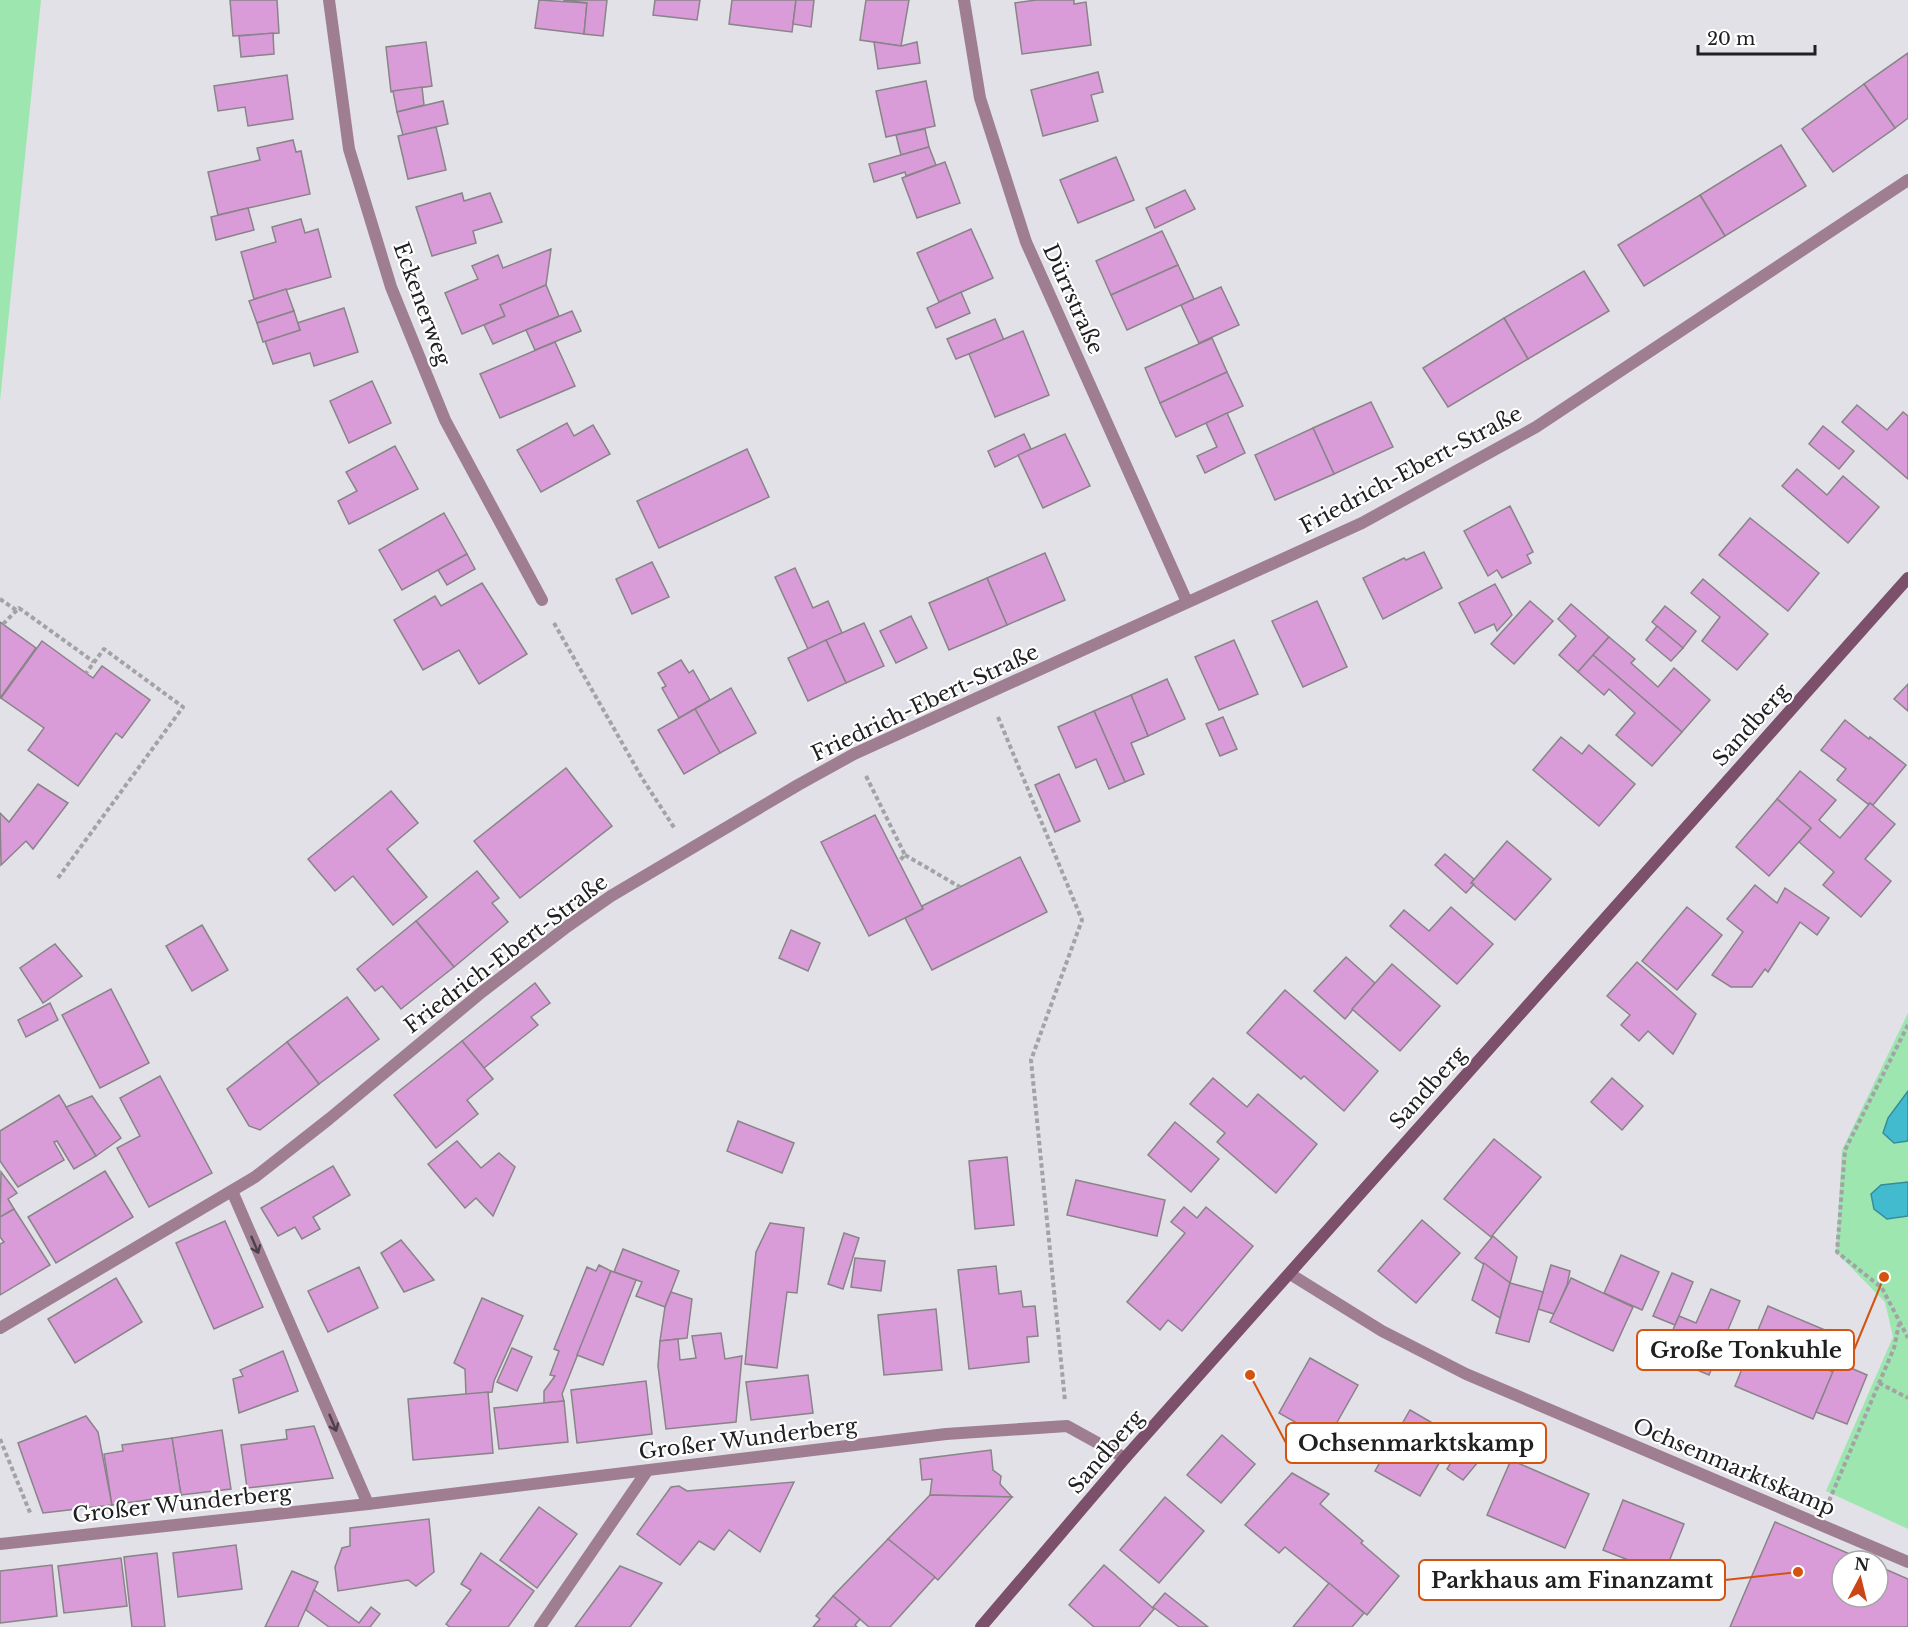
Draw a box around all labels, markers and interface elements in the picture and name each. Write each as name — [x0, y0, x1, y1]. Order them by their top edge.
scale bar — [1698, 18, 1815, 56]
text: 20 m — [1707, 28, 1755, 50]
street label: Eckenerweg — [388, 239, 456, 370]
street label: Dürrstraße — [1037, 240, 1109, 358]
street label: Friedrich-Ebert-Straße — [1296, 400, 1526, 540]
street label: Friedrich-Ebert-Straße — [807, 639, 1043, 767]
street label: Sandberg — [1707, 678, 1795, 772]
street label: Friedrich-Ebert-Straße — [399, 869, 613, 1039]
street label: Sandberg — [1384, 1041, 1472, 1135]
one-way arrow — [250, 1235, 261, 1253]
callout: Große Tonkuhle — [1637, 1330, 1854, 1370]
text: Große Tonkuhle — [1650, 1337, 1842, 1364]
street label: Sandberg — [1063, 1405, 1150, 1499]
street label: Großer Wunderberg — [637, 1413, 859, 1465]
street label: Ochsenmarktskamp — [1629, 1413, 1839, 1521]
one-way arrow — [328, 1414, 339, 1432]
callout: Ochsenmarktskamp — [1286, 1423, 1546, 1463]
text: Ochsenmarktskamp — [1298, 1430, 1534, 1457]
street label: Großer Wunderberg — [71, 1480, 293, 1528]
north arrow — [1830, 1549, 1890, 1609]
text: N — [1853, 1553, 1871, 1575]
callout: Parkhaus am Finanzamt — [1419, 1560, 1725, 1600]
text: Parkhaus am Finanzamt — [1431, 1567, 1714, 1594]

